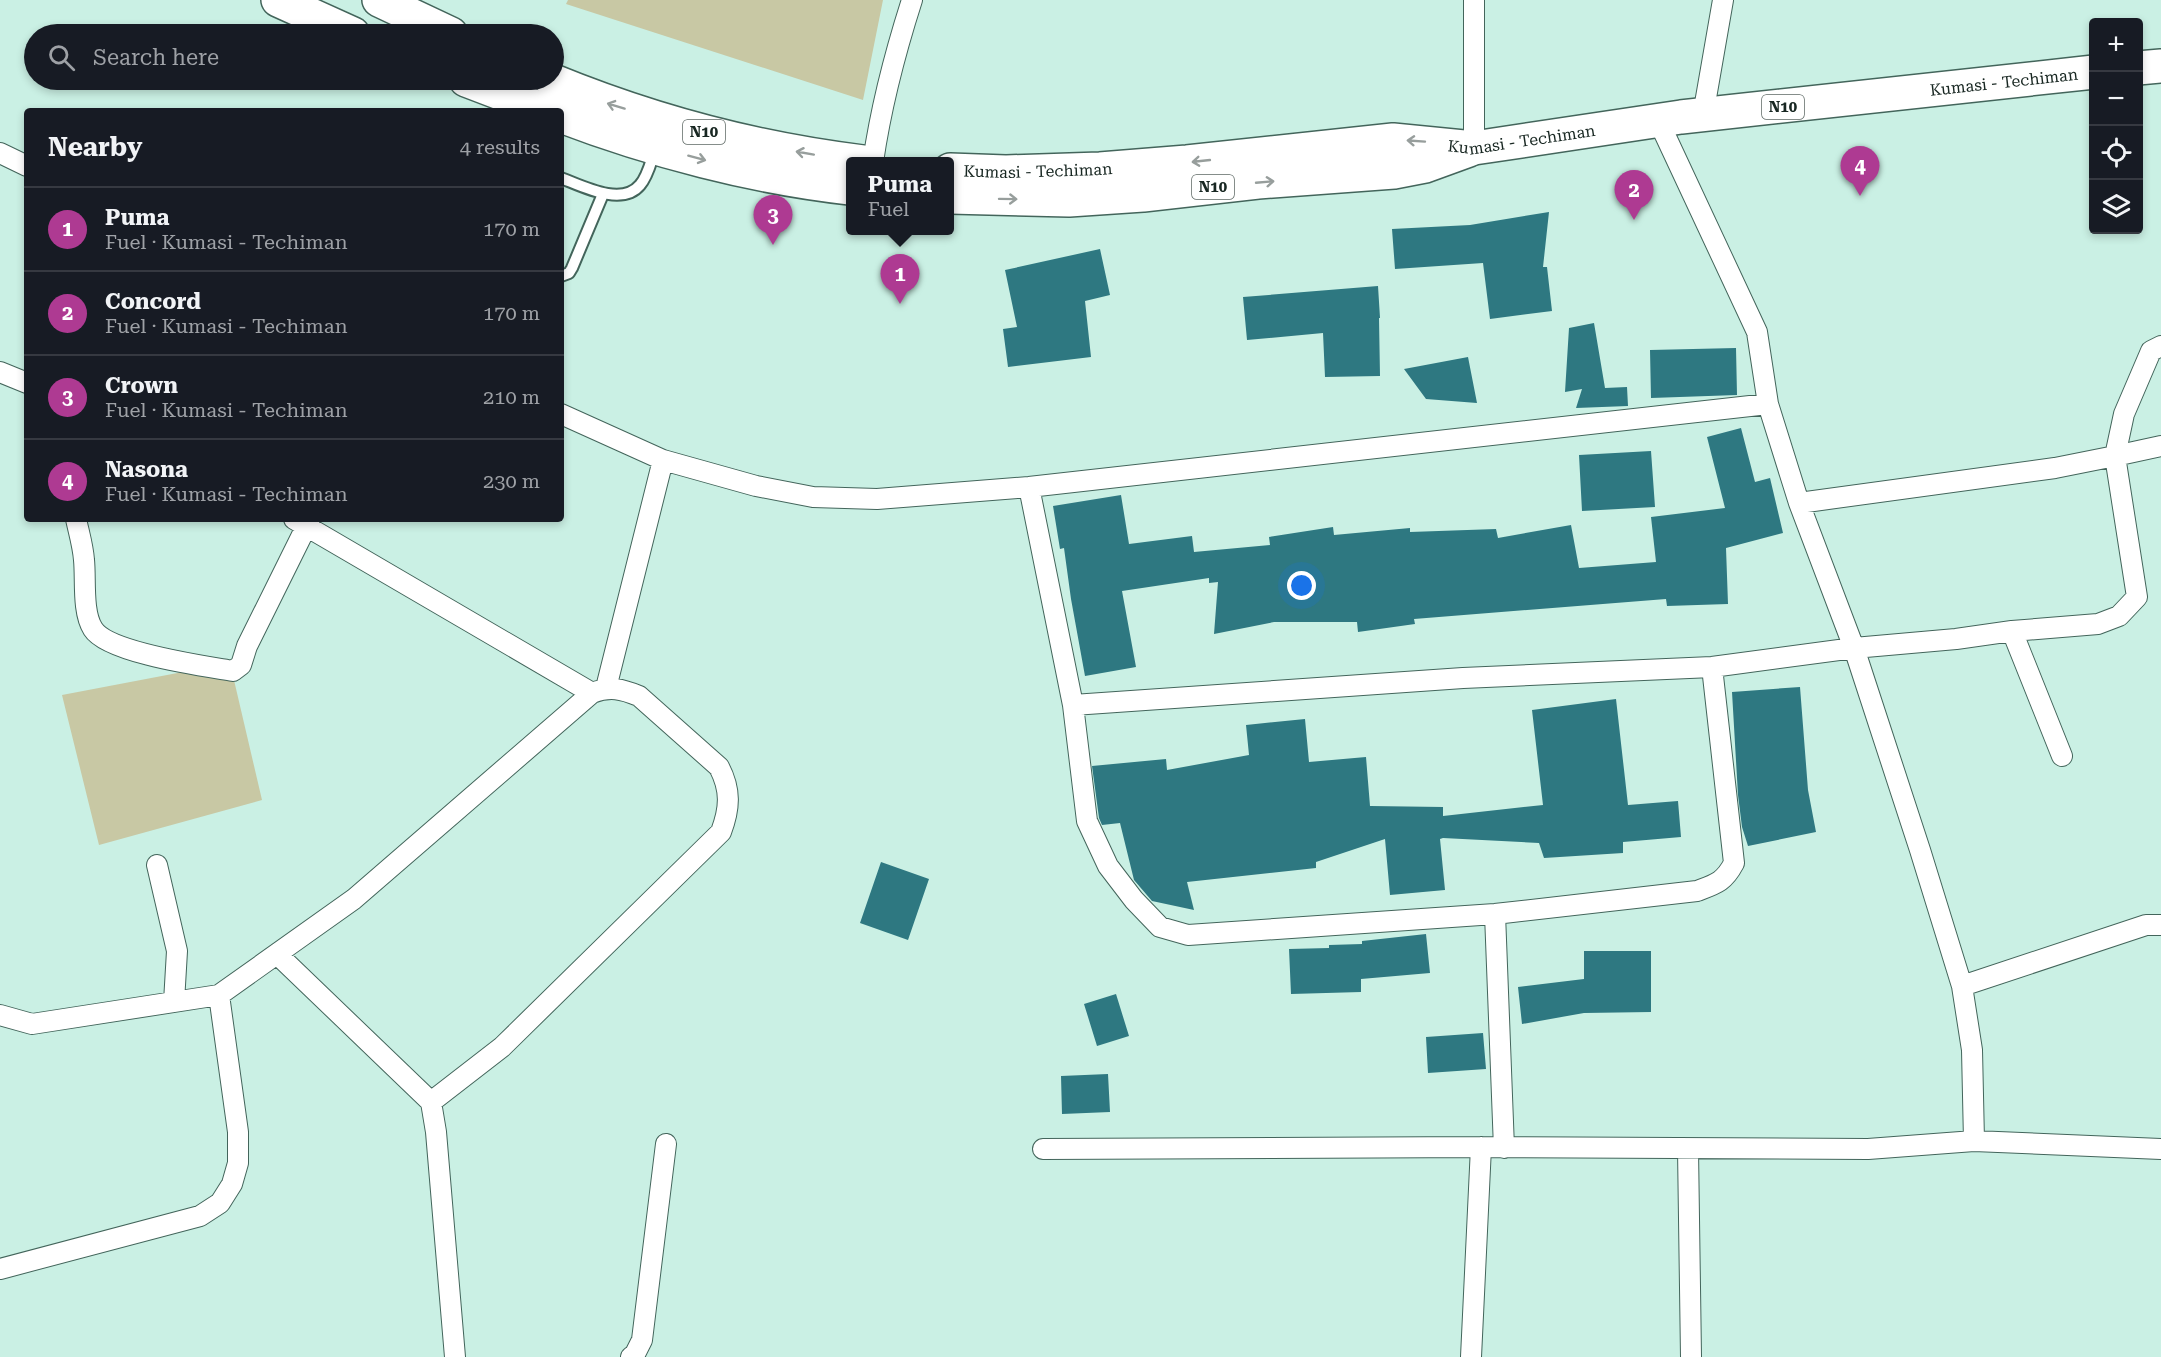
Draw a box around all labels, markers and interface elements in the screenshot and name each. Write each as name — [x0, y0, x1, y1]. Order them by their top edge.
map controls — [2089, 18, 2143, 234]
button: + — [2089, 18, 2143, 72]
search box — [24, 24, 564, 90]
icon: search — [45, 41, 78, 74]
text: Search here — [93, 45, 219, 70]
street label: Kumasi - Techiman — [1929, 65, 2079, 100]
button: − — [2089, 72, 2143, 126]
road number: N10 — [1762, 95, 1804, 119]
one-way arrow — [607, 99, 626, 110]
road number: N10 — [683, 120, 725, 144]
street label: Kumasi - Techiman — [1447, 121, 1597, 159]
button: locate — [2089, 126, 2143, 180]
text: Nearby — [48, 132, 142, 162]
text: 4 results — [460, 135, 540, 159]
one-way arrow — [1406, 135, 1426, 146]
pin: 4 — [1840, 146, 1880, 196]
one-way arrow — [796, 148, 815, 159]
one-way arrow — [687, 153, 706, 164]
one-way arrow — [1191, 156, 1211, 167]
popup — [846, 157, 954, 235]
street label: Kumasi - Techiman — [963, 159, 1113, 182]
pin: 2 — [1614, 170, 1654, 220]
text: Puma — [868, 172, 932, 197]
road number: N10 — [1192, 175, 1234, 199]
one-way arrow — [1255, 176, 1275, 187]
button: layers — [2089, 180, 2143, 234]
one-way arrow — [997, 194, 1017, 205]
pin: 3 — [754, 196, 792, 245]
text: Fuel — [868, 197, 909, 221]
text: Puma — [105, 205, 169, 230]
text: 1 — [62, 217, 73, 241]
text: 170 m — [483, 217, 540, 241]
text: Fuel · Kumasi - Techiman — [105, 230, 348, 254]
pin: 1 — [880, 254, 920, 304]
text: Concord — [105, 289, 201, 314]
text: 2 — [62, 301, 73, 325]
text: 170 m — [483, 301, 540, 325]
text: Fuel · Kumasi - Techiman — [105, 314, 348, 338]
text: Crown — [105, 373, 178, 398]
text: 3 — [62, 385, 73, 409]
text: 210 m — [483, 385, 540, 409]
text: Fuel · Kumasi - Techiman — [105, 398, 348, 422]
text: Nasona — [105, 457, 188, 482]
text: 4 — [62, 469, 73, 493]
text: 230 m — [483, 469, 540, 493]
text: Fuel · Kumasi - Techiman — [105, 482, 348, 506]
your location — [1287, 571, 1316, 600]

